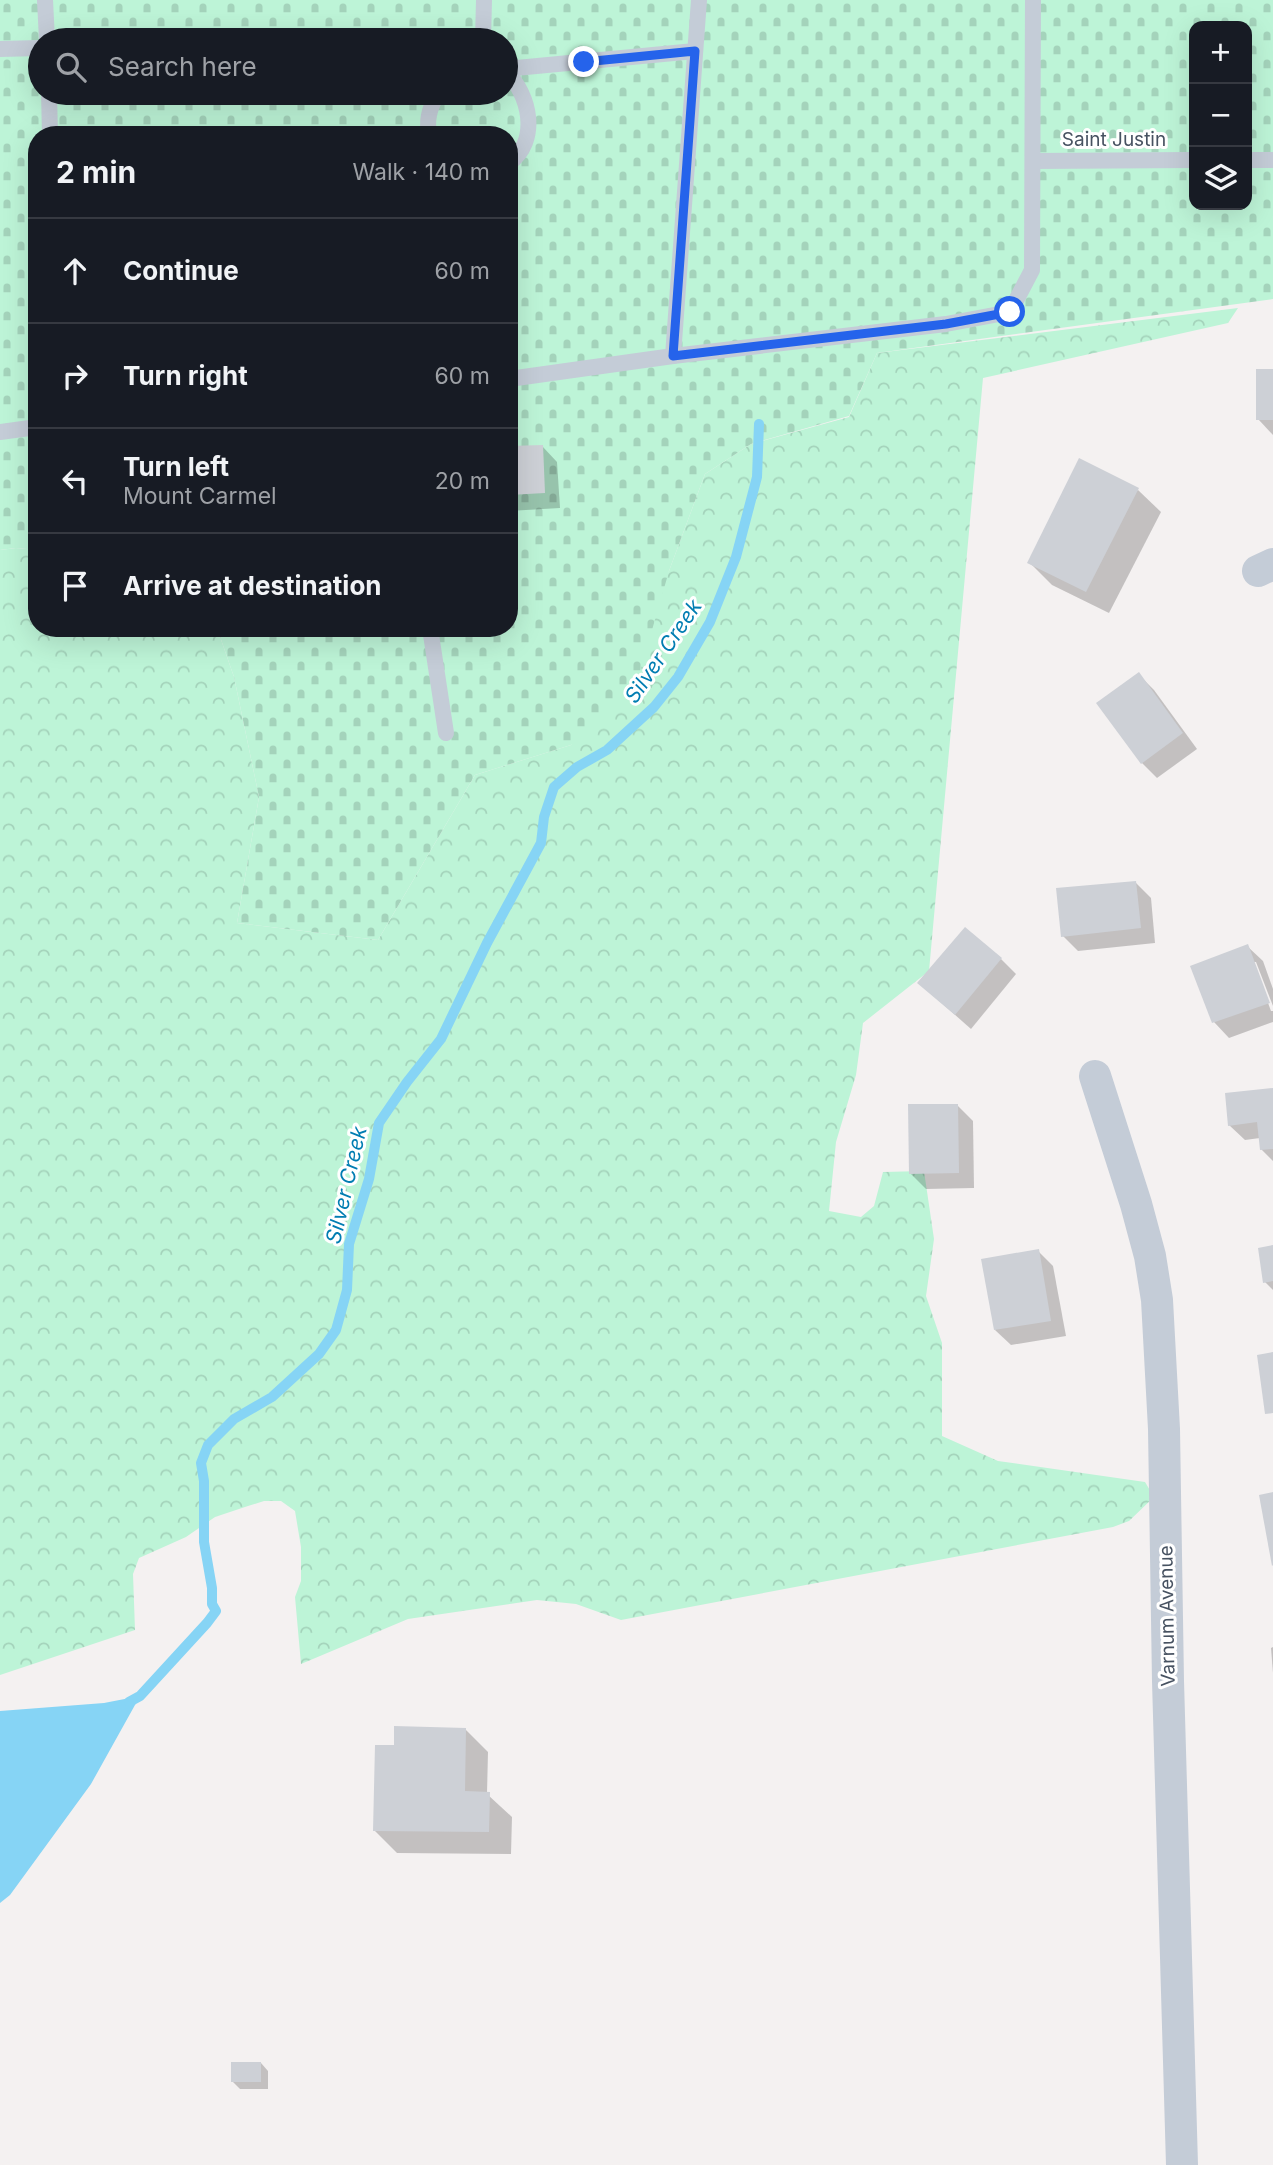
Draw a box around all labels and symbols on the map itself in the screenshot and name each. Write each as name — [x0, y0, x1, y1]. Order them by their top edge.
route end — [568, 46, 599, 77]
street label: Saint Justin — [1062, 128, 1166, 151]
route start — [994, 296, 1025, 327]
water label: Silver Creek — [619, 594, 707, 708]
water label: Silver Creek — [320, 1123, 372, 1246]
street label: Varnum Avenue — [1154, 1545, 1180, 1687]

